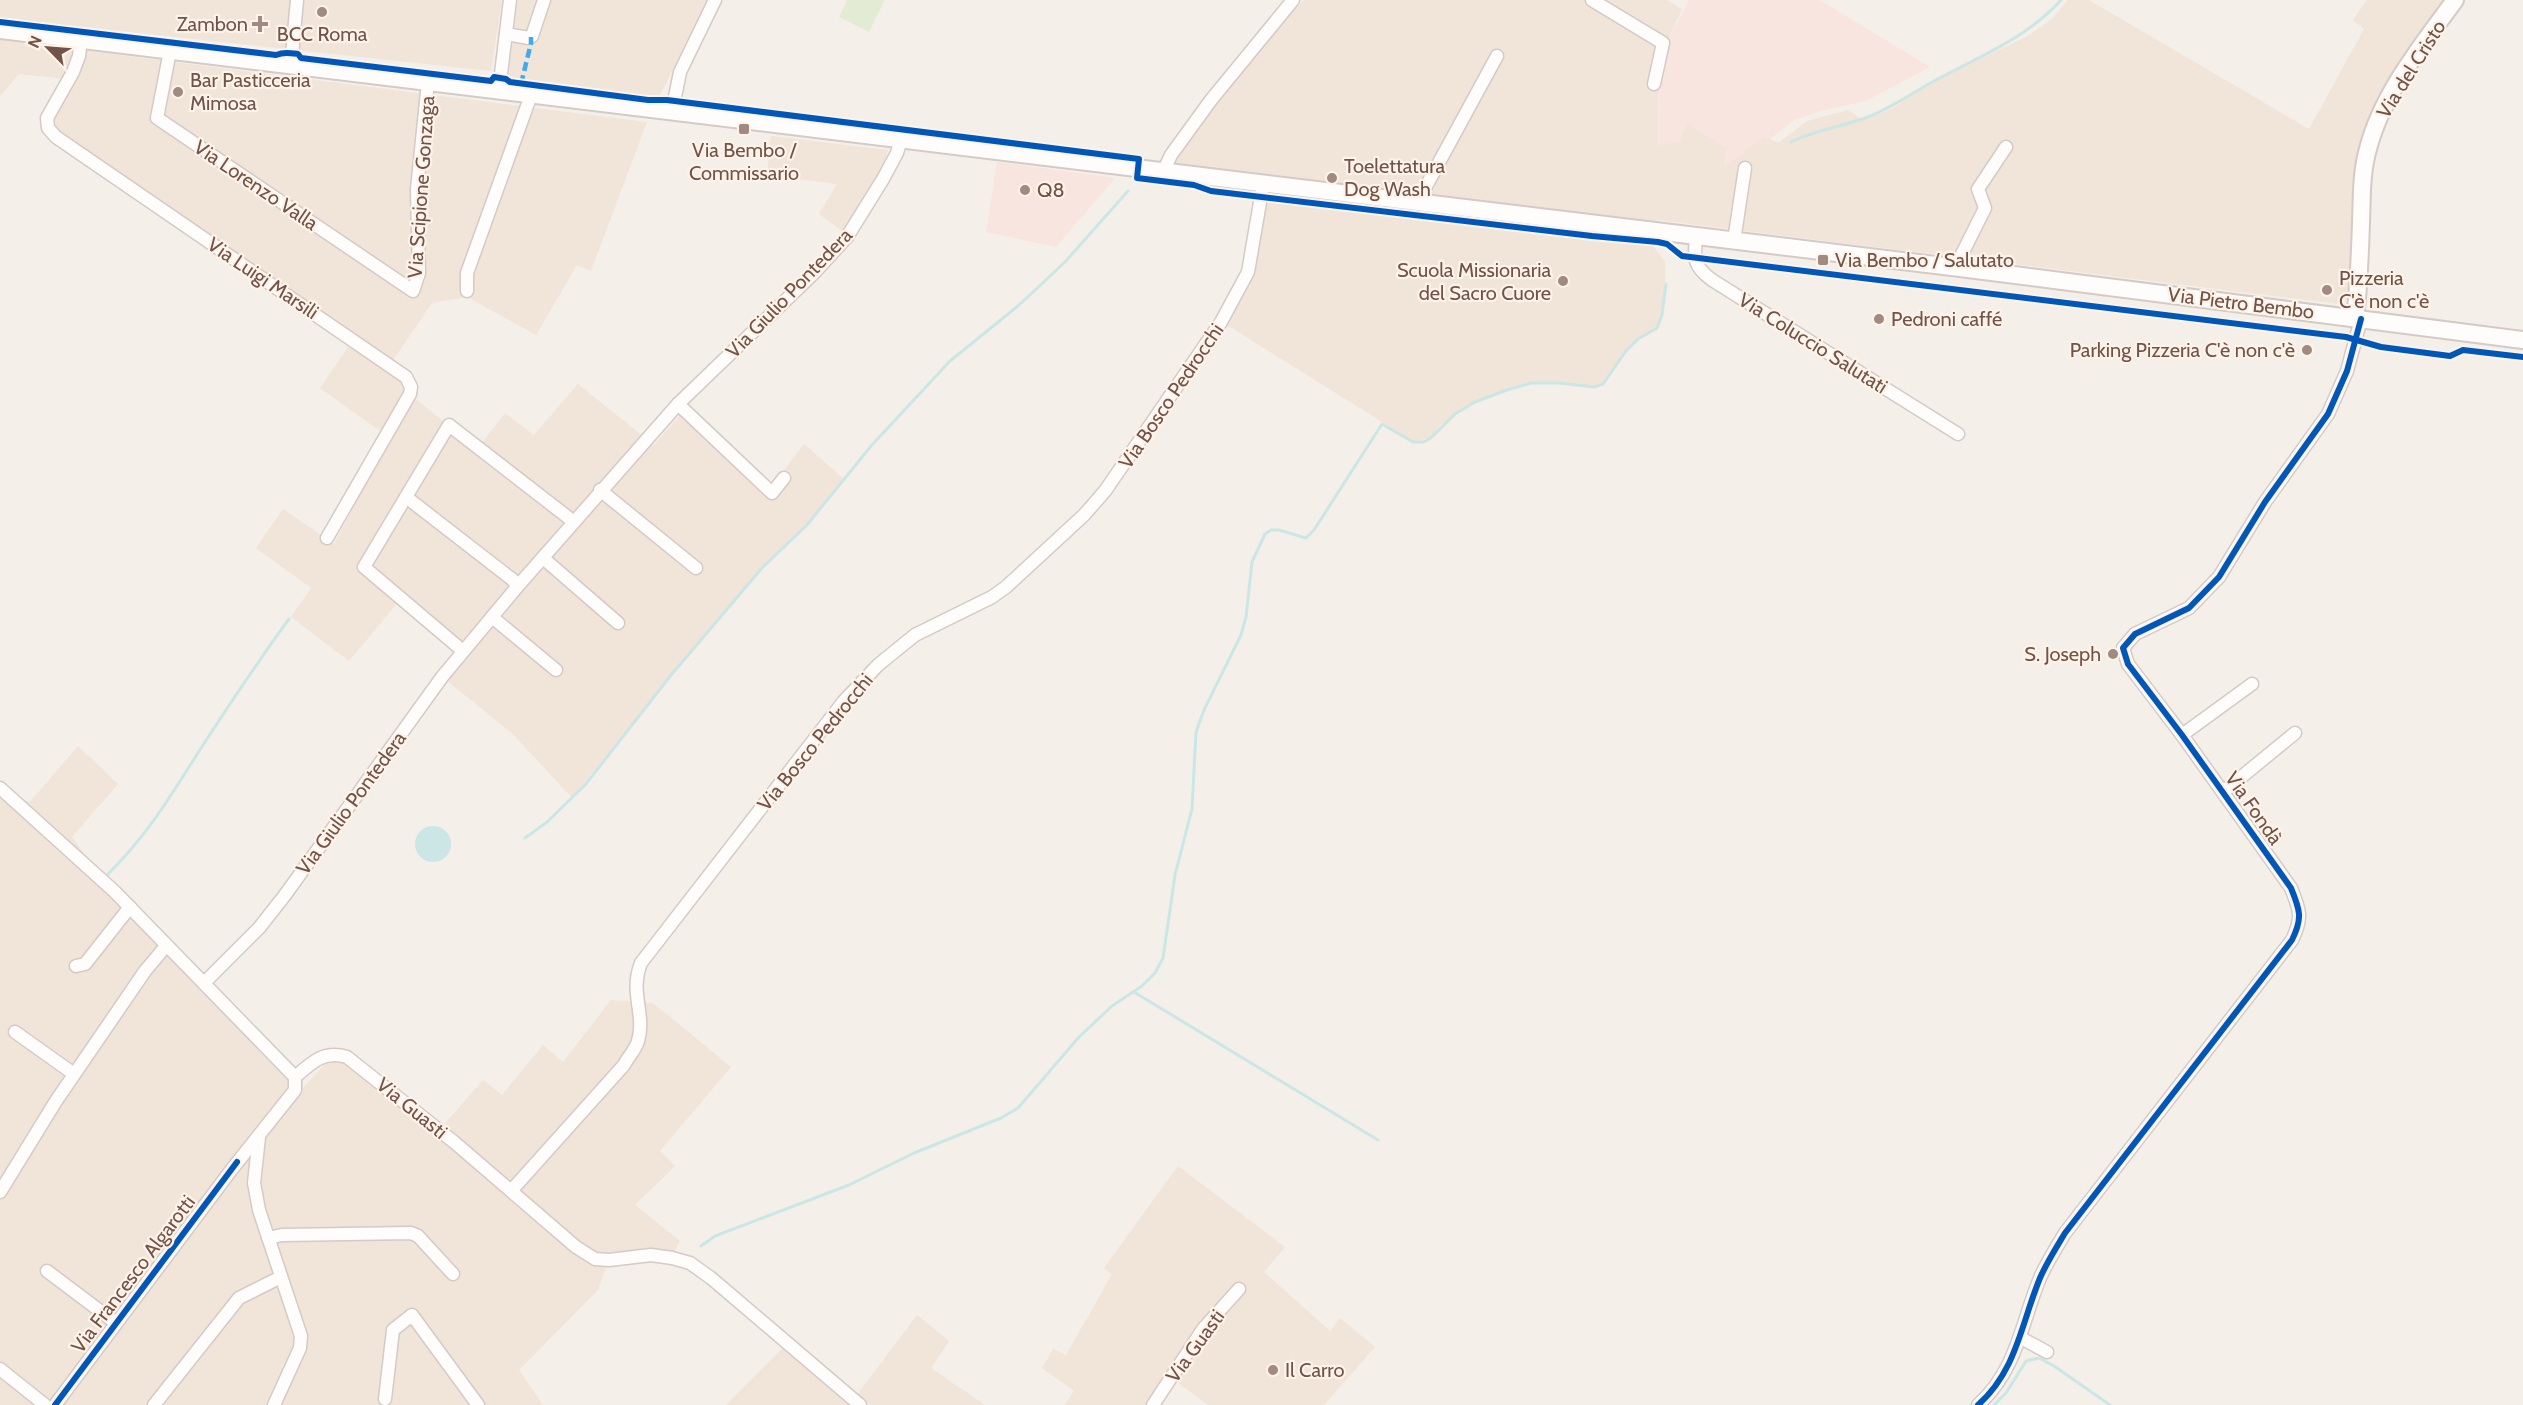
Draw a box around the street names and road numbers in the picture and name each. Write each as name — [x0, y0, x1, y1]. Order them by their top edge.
street label: Via del Cristo — [2371, 16, 2451, 122]
street label: Via Scipione Gonzaga — [403, 95, 439, 279]
street label: Via Lorenzo Valla — [189, 135, 323, 236]
street label: Via Giulio Pontedera — [721, 223, 857, 363]
street label: Via Luigi Marsili — [203, 232, 323, 324]
street label: Via Pietro Bembo — [2166, 282, 2316, 324]
street label: Via Coluccio Salutati — [1734, 288, 1892, 398]
street label: Via Bosco Pedrocchi — [1114, 319, 1228, 473]
street label: Via Bosco Pedrocchi — [752, 668, 878, 816]
street label: Via Giulio Pontedera — [291, 726, 411, 879]
street label: Via Fondà — [2220, 767, 2288, 850]
street label: Via Guasti — [372, 1072, 452, 1144]
street label: Via Francesco Algarotti — [66, 1191, 200, 1357]
street label: Via Guasti — [1161, 1305, 1229, 1387]

